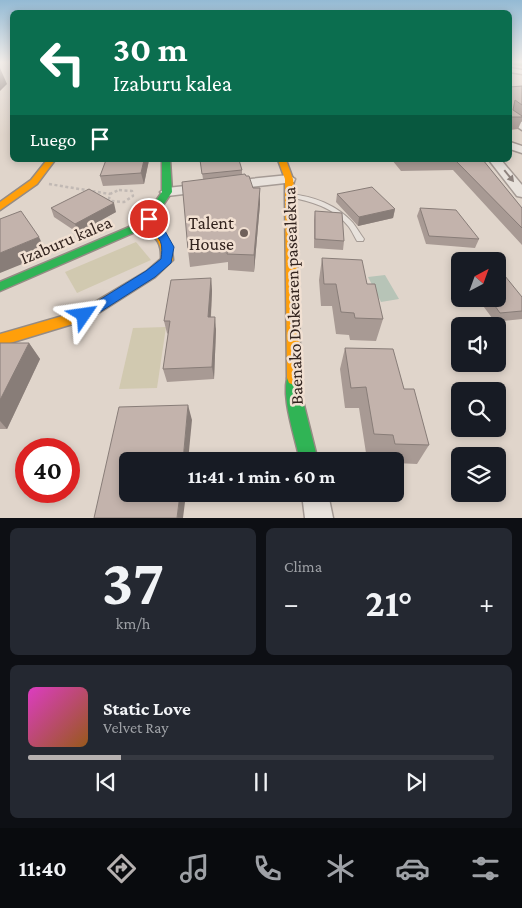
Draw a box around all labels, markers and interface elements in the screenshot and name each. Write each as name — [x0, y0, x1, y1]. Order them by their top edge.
icon: left — [30, 30, 95, 95]
text: 30 m — [113, 30, 188, 69]
text: Izaburu kalea — [113, 71, 232, 96]
icon: arrive — [86, 125, 114, 153]
text: Luego — [30, 129, 76, 150]
one-way arrow — [503, 170, 514, 183]
street label: Baenako Dukearen pasealekua — [279, 187, 307, 405]
pin — [128, 198, 170, 240]
icon: arrive — [135, 205, 163, 233]
street label: Izaburu kalea — [17, 212, 115, 268]
place label: Talent House — [188, 213, 235, 254]
marker: Talent House — [238, 227, 250, 239]
north arrow — [451, 252, 506, 308]
map controls — [451, 252, 506, 502]
position arrow — [57, 288, 109, 340]
button: sound — [451, 317, 506, 372]
button: search — [451, 382, 506, 437]
speed limit sign: 40 — [15, 438, 80, 503]
button: layers — [451, 447, 506, 502]
text: 11:41 · 1 min · 60 m — [188, 466, 335, 487]
text: 37 — [102, 546, 164, 618]
text: Clima — [284, 558, 322, 575]
text: 21° — [365, 582, 413, 624]
text: − — [284, 588, 299, 619]
text: + — [479, 588, 494, 619]
text: km/h — [116, 615, 150, 632]
text: Static Love — [103, 698, 191, 719]
text: Velvet Ray — [103, 719, 169, 736]
icon: previous — [92, 768, 120, 796]
icon: pause — [247, 768, 275, 796]
icon: next — [402, 768, 430, 796]
icon: directions — [104, 851, 139, 886]
icon: music — [177, 851, 212, 886]
icon: phone — [250, 851, 285, 886]
icon: climate — [323, 851, 358, 886]
icon: car — [395, 851, 430, 886]
icon: filters — [468, 851, 503, 886]
text: 11:40 — [19, 856, 67, 881]

